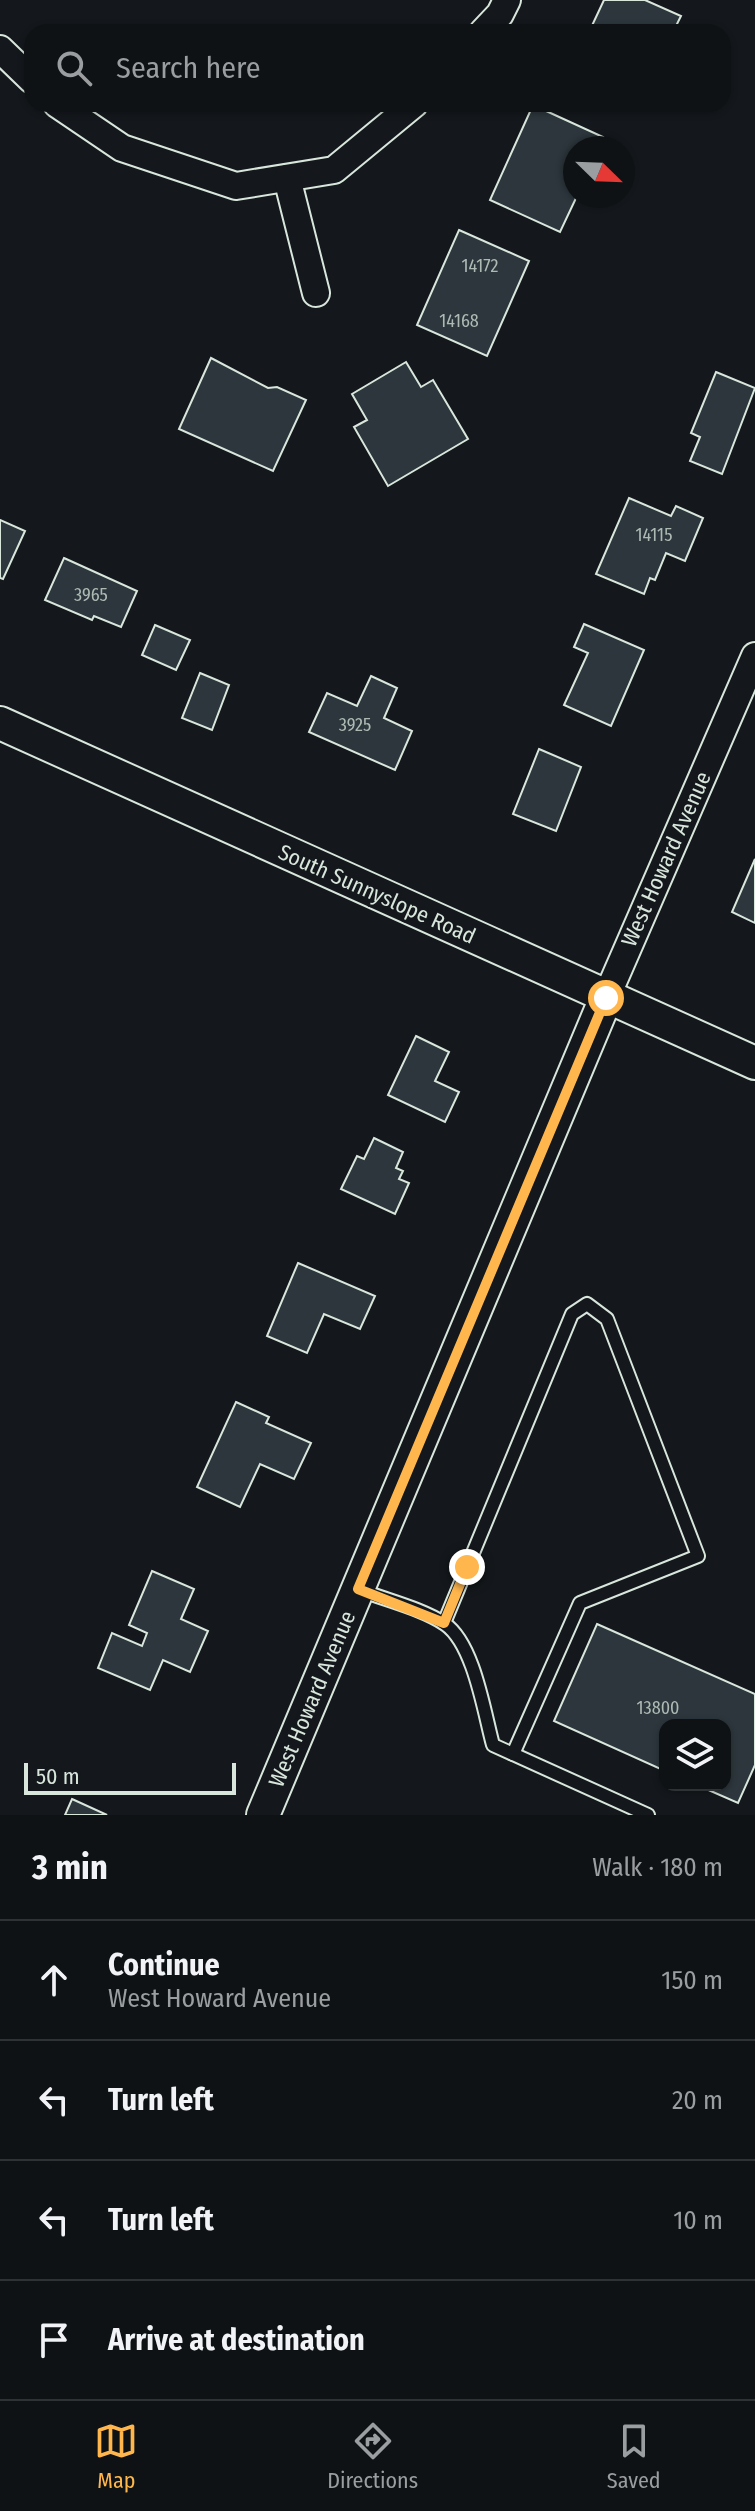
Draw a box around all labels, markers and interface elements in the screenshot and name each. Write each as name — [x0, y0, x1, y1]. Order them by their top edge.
search box — [24, 24, 731, 112]
icon: search — [52, 46, 96, 90]
text: Search here — [116, 50, 261, 86]
north arrow — [563, 136, 635, 208]
house number: 14172 — [462, 255, 498, 277]
house number: 14168 — [439, 310, 479, 332]
house number: 14115 — [636, 524, 672, 546]
house number: 3965 — [74, 584, 108, 606]
house number: 3925 — [339, 714, 371, 736]
street label: West Howard Avenue — [615, 767, 717, 951]
street label: South Sunnyslope Road — [274, 838, 480, 950]
route start — [588, 980, 624, 1016]
route end — [449, 1549, 485, 1585]
street label: West Howard Avenue — [263, 1607, 361, 1791]
house number: 13800 — [637, 1697, 679, 1719]
map controls — [659, 1719, 731, 1791]
button: layers — [659, 1719, 731, 1791]
scale bar — [24, 1759, 236, 1795]
text: 50 m — [36, 1763, 80, 1790]
text: 3 min — [32, 1847, 108, 1888]
text: Walk · 180 m — [592, 1852, 723, 1883]
text: Continue — [108, 1947, 220, 1983]
icon: ahead — [32, 1958, 76, 2002]
text: 150 m — [661, 1965, 723, 1996]
text: West Howard Avenue — [108, 1983, 331, 2014]
icon: left — [32, 2078, 76, 2122]
text: Turn left — [108, 2082, 214, 2118]
text: 20 m — [672, 2085, 723, 2116]
icon: left — [32, 2198, 76, 2242]
text: Turn left — [108, 2202, 214, 2238]
text: 10 m — [673, 2205, 723, 2236]
icon: arrive — [32, 2318, 76, 2362]
text: Arrive at destination — [108, 2322, 365, 2358]
tab: Map — [94, 2419, 138, 2494]
tab: Directions — [327, 2419, 418, 2494]
tab: Saved — [607, 2419, 661, 2494]

